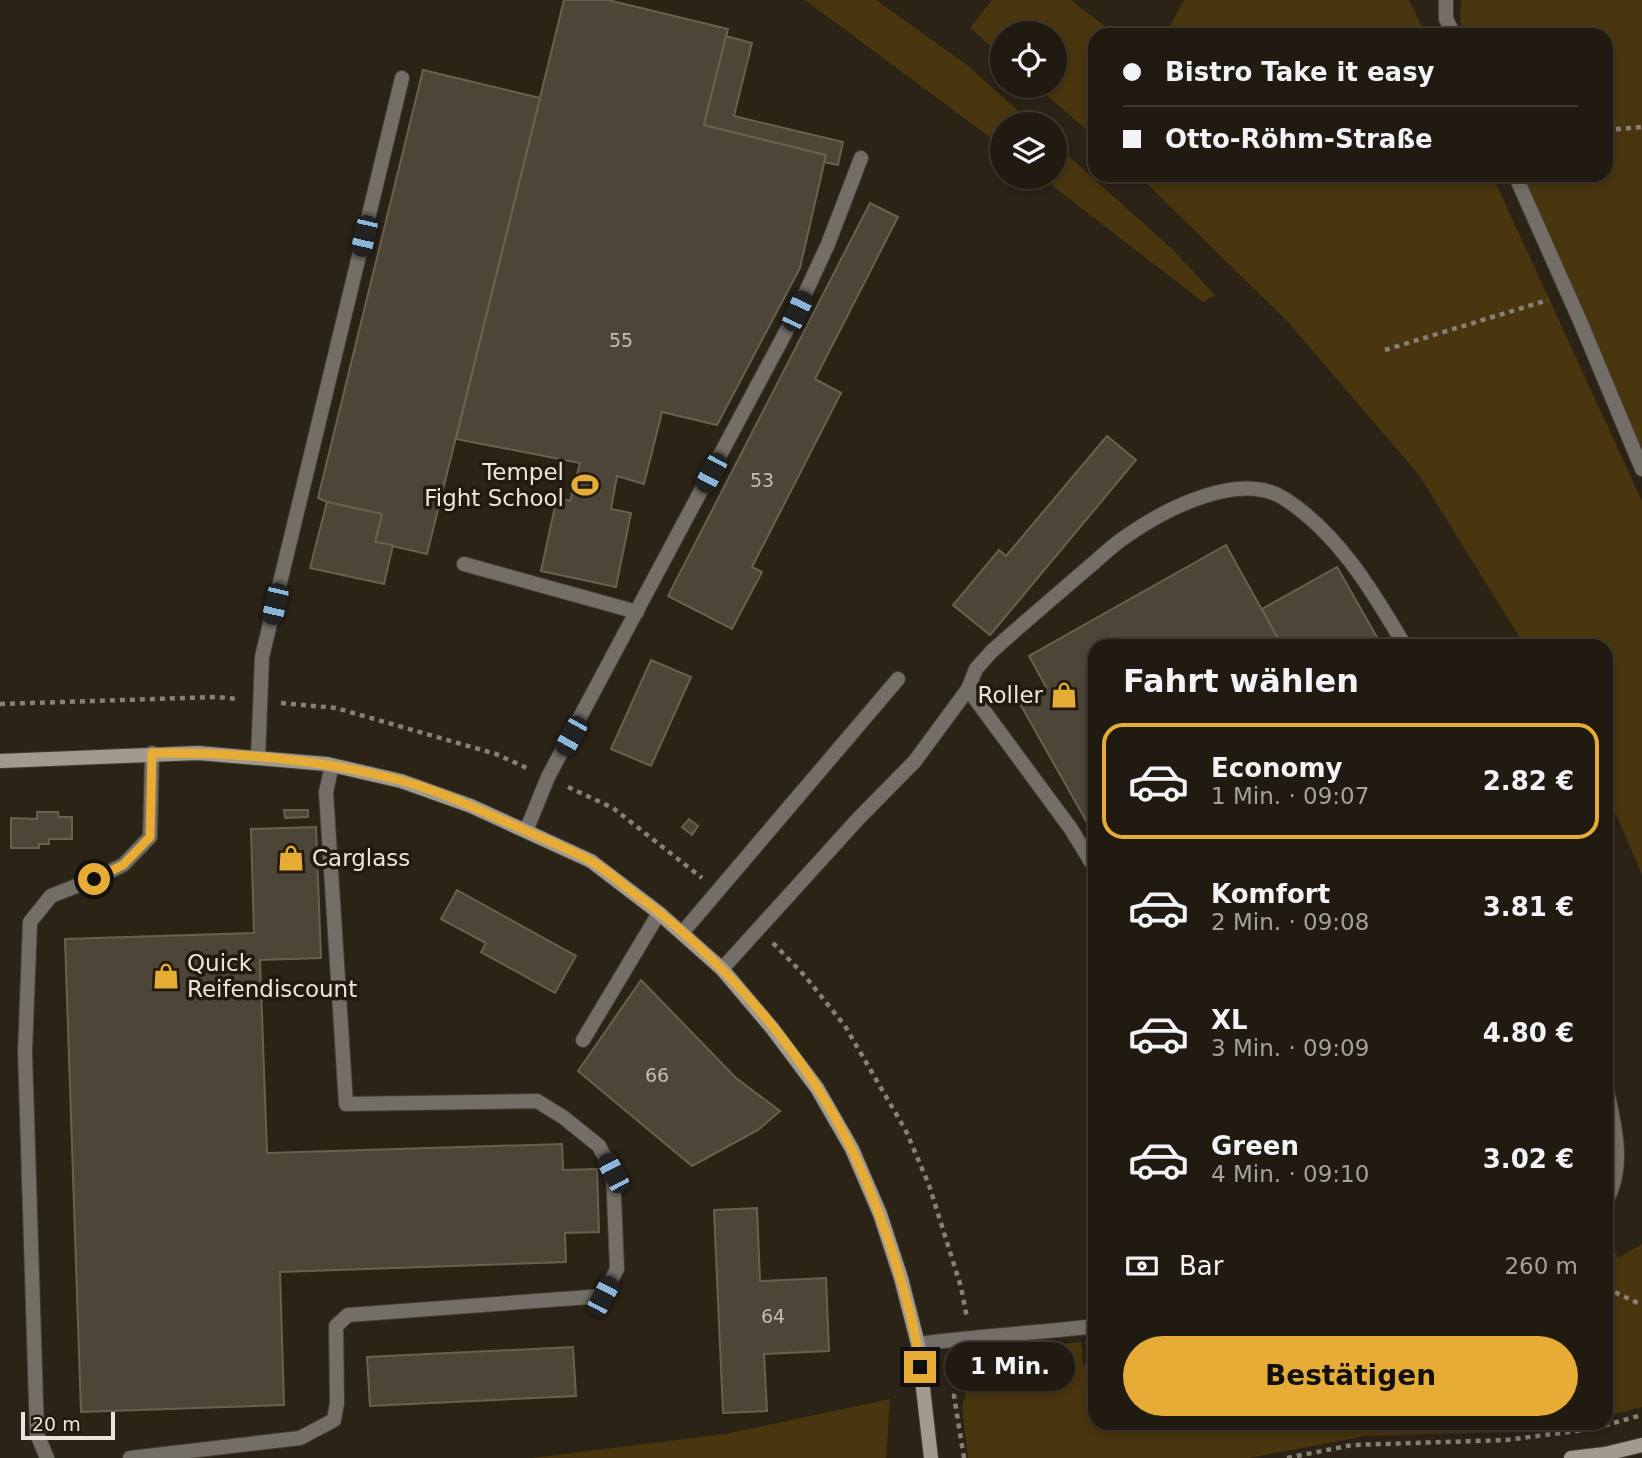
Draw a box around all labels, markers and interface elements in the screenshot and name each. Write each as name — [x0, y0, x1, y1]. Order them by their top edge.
map controls — [990, 21, 1067, 189]
button: locate — [990, 21, 1067, 98]
text: Bistro Take it easy — [1165, 57, 1435, 87]
button: layers — [990, 112, 1067, 189]
text: Otto-Röhm-Straße — [1165, 124, 1433, 154]
car — [350, 213, 379, 259]
car — [779, 288, 816, 334]
house number: 55 — [609, 329, 633, 351]
car — [692, 450, 731, 496]
place label: Tempel Fight School — [424, 459, 564, 511]
house number: 53 — [750, 469, 774, 491]
sports icon: Tempel Fight School — [570, 470, 600, 500]
car — [261, 581, 290, 627]
text: Fahrt wählen — [1123, 662, 1359, 700]
shop icon: Roller — [1049, 680, 1079, 710]
place label: Roller — [978, 682, 1044, 708]
car — [552, 713, 591, 759]
icon: car — [1127, 750, 1190, 813]
text: Economy — [1211, 753, 1342, 783]
text: 2.82 € — [1483, 766, 1574, 796]
text: 1 Min. · 09:07 — [1211, 783, 1369, 809]
shop icon: Carglass — [276, 843, 306, 873]
place label: Carglass — [312, 845, 410, 871]
route start — [78, 863, 110, 895]
icon: car — [1127, 876, 1190, 939]
text: Komfort — [1211, 879, 1330, 909]
text: 3.81 € — [1483, 892, 1574, 922]
text: 2 Min. · 09:08 — [1211, 909, 1369, 935]
place label: Quick Reifendiscount — [187, 950, 357, 1002]
shop icon: Quick Reifendiscount — [151, 961, 181, 991]
icon: car — [1127, 1002, 1190, 1065]
text: XL — [1211, 1005, 1248, 1035]
text: 4.80 € — [1483, 1018, 1574, 1048]
text: 3 Min. · 09:09 — [1211, 1035, 1369, 1061]
house number: 66 — [645, 1064, 669, 1086]
icon: car — [1127, 1128, 1190, 1191]
text: Green — [1211, 1131, 1299, 1161]
text: 3.02 € — [1483, 1144, 1574, 1174]
car — [594, 1150, 633, 1196]
text: 4 Min. · 09:10 — [1211, 1161, 1369, 1187]
icon: cash — [1123, 1247, 1161, 1285]
text: Bar — [1179, 1251, 1223, 1281]
text: 260 m — [1504, 1253, 1578, 1279]
car — [584, 1273, 623, 1319]
house number: 64 — [761, 1305, 785, 1327]
button: Bestätigen — [1123, 1336, 1578, 1416]
callout: 1 Min. — [944, 1342, 1074, 1392]
route end — [904, 1351, 936, 1383]
text: 1 Min. — [970, 1353, 1050, 1379]
scale bar — [21, 1409, 116, 1441]
text: 20 m — [32, 1413, 81, 1435]

